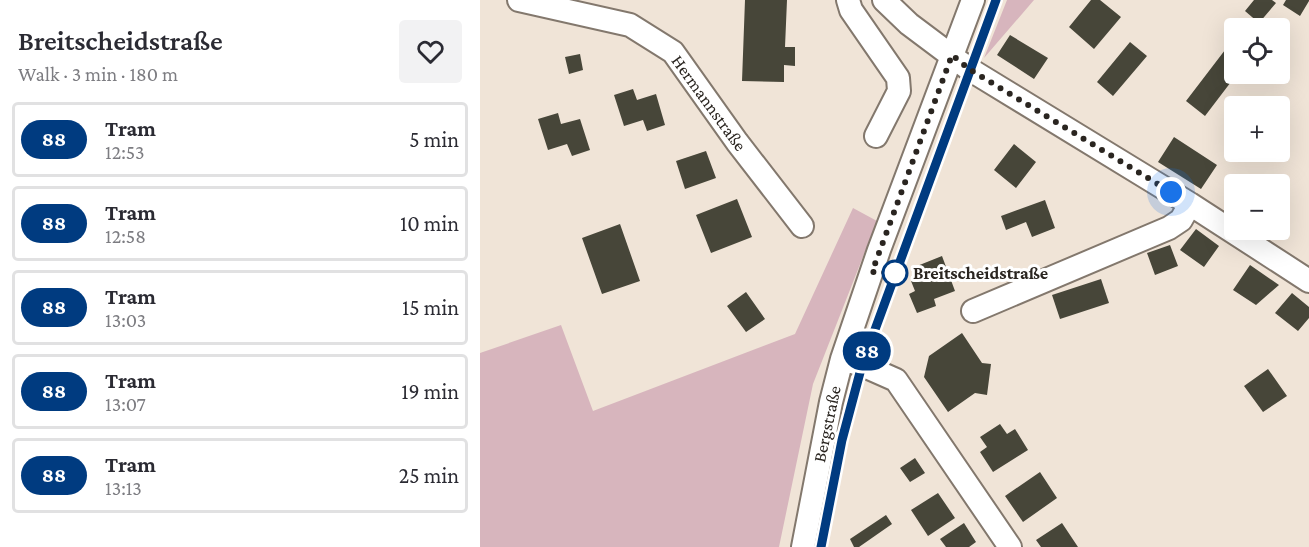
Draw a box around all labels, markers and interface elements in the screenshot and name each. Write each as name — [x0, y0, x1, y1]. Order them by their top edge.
map controls — [1224, 18, 1290, 240]
button: locate — [1224, 18, 1290, 84]
button: heart — [399, 20, 462, 83]
text: Breitscheidstraße — [18, 25, 223, 56]
street label: Hermannstraße — [668, 51, 751, 155]
text: Walk · 3 min · 180 m — [18, 63, 178, 85]
button: + — [1224, 96, 1290, 162]
text: Tram — [105, 116, 156, 141]
text: 88 — [42, 127, 66, 151]
text: 5 min — [409, 127, 459, 152]
text: 12:53 — [105, 141, 144, 163]
button: − — [1224, 174, 1290, 240]
your location — [1156, 177, 1186, 207]
text: Tram — [105, 200, 156, 225]
text: 88 — [42, 211, 66, 235]
text: 10 min — [400, 211, 459, 236]
text: 12:58 — [105, 225, 146, 247]
marker: Breitscheidstraße — [882, 260, 908, 286]
place label: Breitscheidstraße — [913, 263, 1048, 283]
text: Tram — [105, 284, 156, 309]
text: 88 — [42, 295, 66, 319]
text: 15 min — [402, 295, 459, 320]
text: 13:03 — [105, 309, 146, 331]
line badge: 88 — [840, 332, 894, 370]
text: 88 — [855, 339, 879, 363]
text: Tram — [105, 368, 156, 393]
text: 88 — [42, 379, 66, 403]
text: 19 min — [401, 379, 459, 404]
street label: Bergstraße — [809, 384, 845, 464]
text: 13:07 — [105, 393, 146, 415]
text: Tram — [105, 452, 156, 477]
text: 88 — [42, 463, 66, 487]
text: 25 min — [399, 463, 459, 488]
text: 13:13 — [105, 477, 142, 499]

